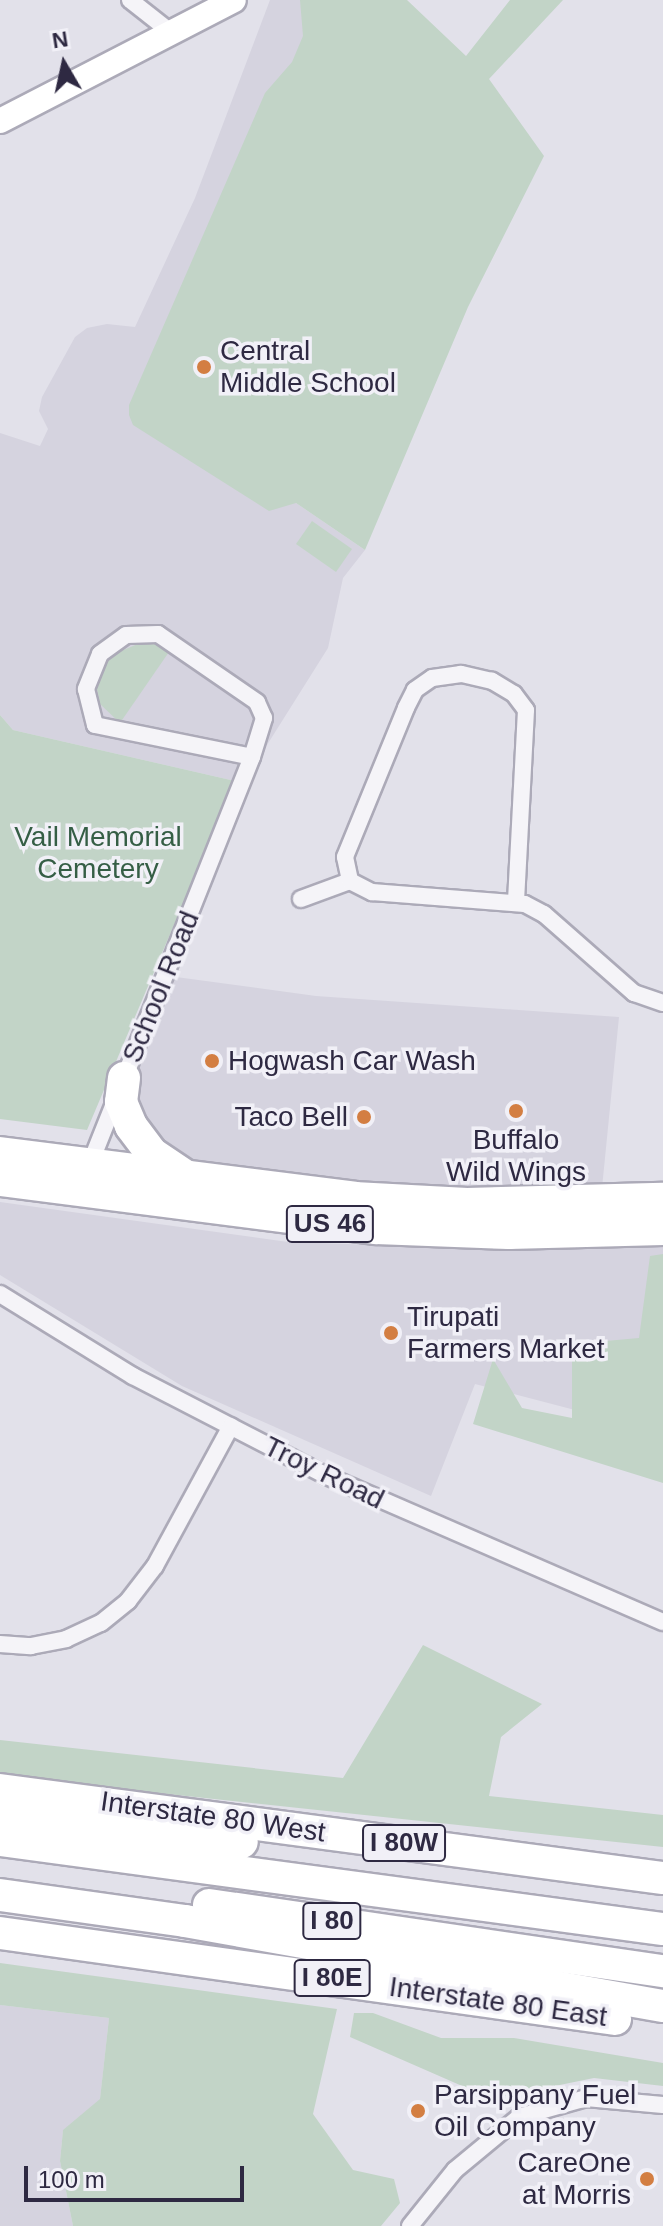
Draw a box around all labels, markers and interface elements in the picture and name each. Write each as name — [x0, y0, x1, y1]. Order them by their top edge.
north arrow — [24, 24, 104, 104]
text: N — [50, 26, 70, 53]
place label: Central Middle School — [220, 334, 396, 400]
marker: Central Middle School — [195, 358, 213, 376]
park label: Vail Memorial Cemetery — [14, 820, 182, 886]
street label: School Road — [115, 906, 207, 1068]
place label: Hogwash Car Wash — [228, 1044, 476, 1078]
marker: Hogwash Car Wash — [203, 1052, 221, 1070]
place label: Taco Bell — [234, 1100, 348, 1134]
marker: Buffalo Wild Wings — [507, 1102, 525, 1120]
marker: Taco Bell — [355, 1108, 373, 1126]
place label: Buffalo Wild Wings — [446, 1123, 586, 1189]
road number: US 46 — [284, 1202, 376, 1246]
place label: Tirupati Farmers Market — [407, 1300, 605, 1366]
marker: Tirupati Farmers Market — [382, 1324, 400, 1342]
street label: Troy Road — [258, 1429, 390, 1517]
street label: Interstate 80 West — [98, 1785, 328, 1849]
road number: I 80W — [362, 1821, 446, 1865]
road number: I 80 — [302, 1899, 362, 1943]
road number: I 80E — [292, 1956, 372, 2000]
street label: Interstate 80 East — [387, 1970, 609, 2034]
place label: Parsippany Fuel Oil Company — [434, 2078, 636, 2144]
marker: Parsippany Fuel Oil Company — [409, 2102, 427, 2120]
place label: CareOne at Morris — [517, 2146, 631, 2212]
scale bar — [28, 2150, 248, 2200]
text: 100 m — [38, 2166, 105, 2193]
marker: CareOne at Morris — [638, 2170, 656, 2188]

